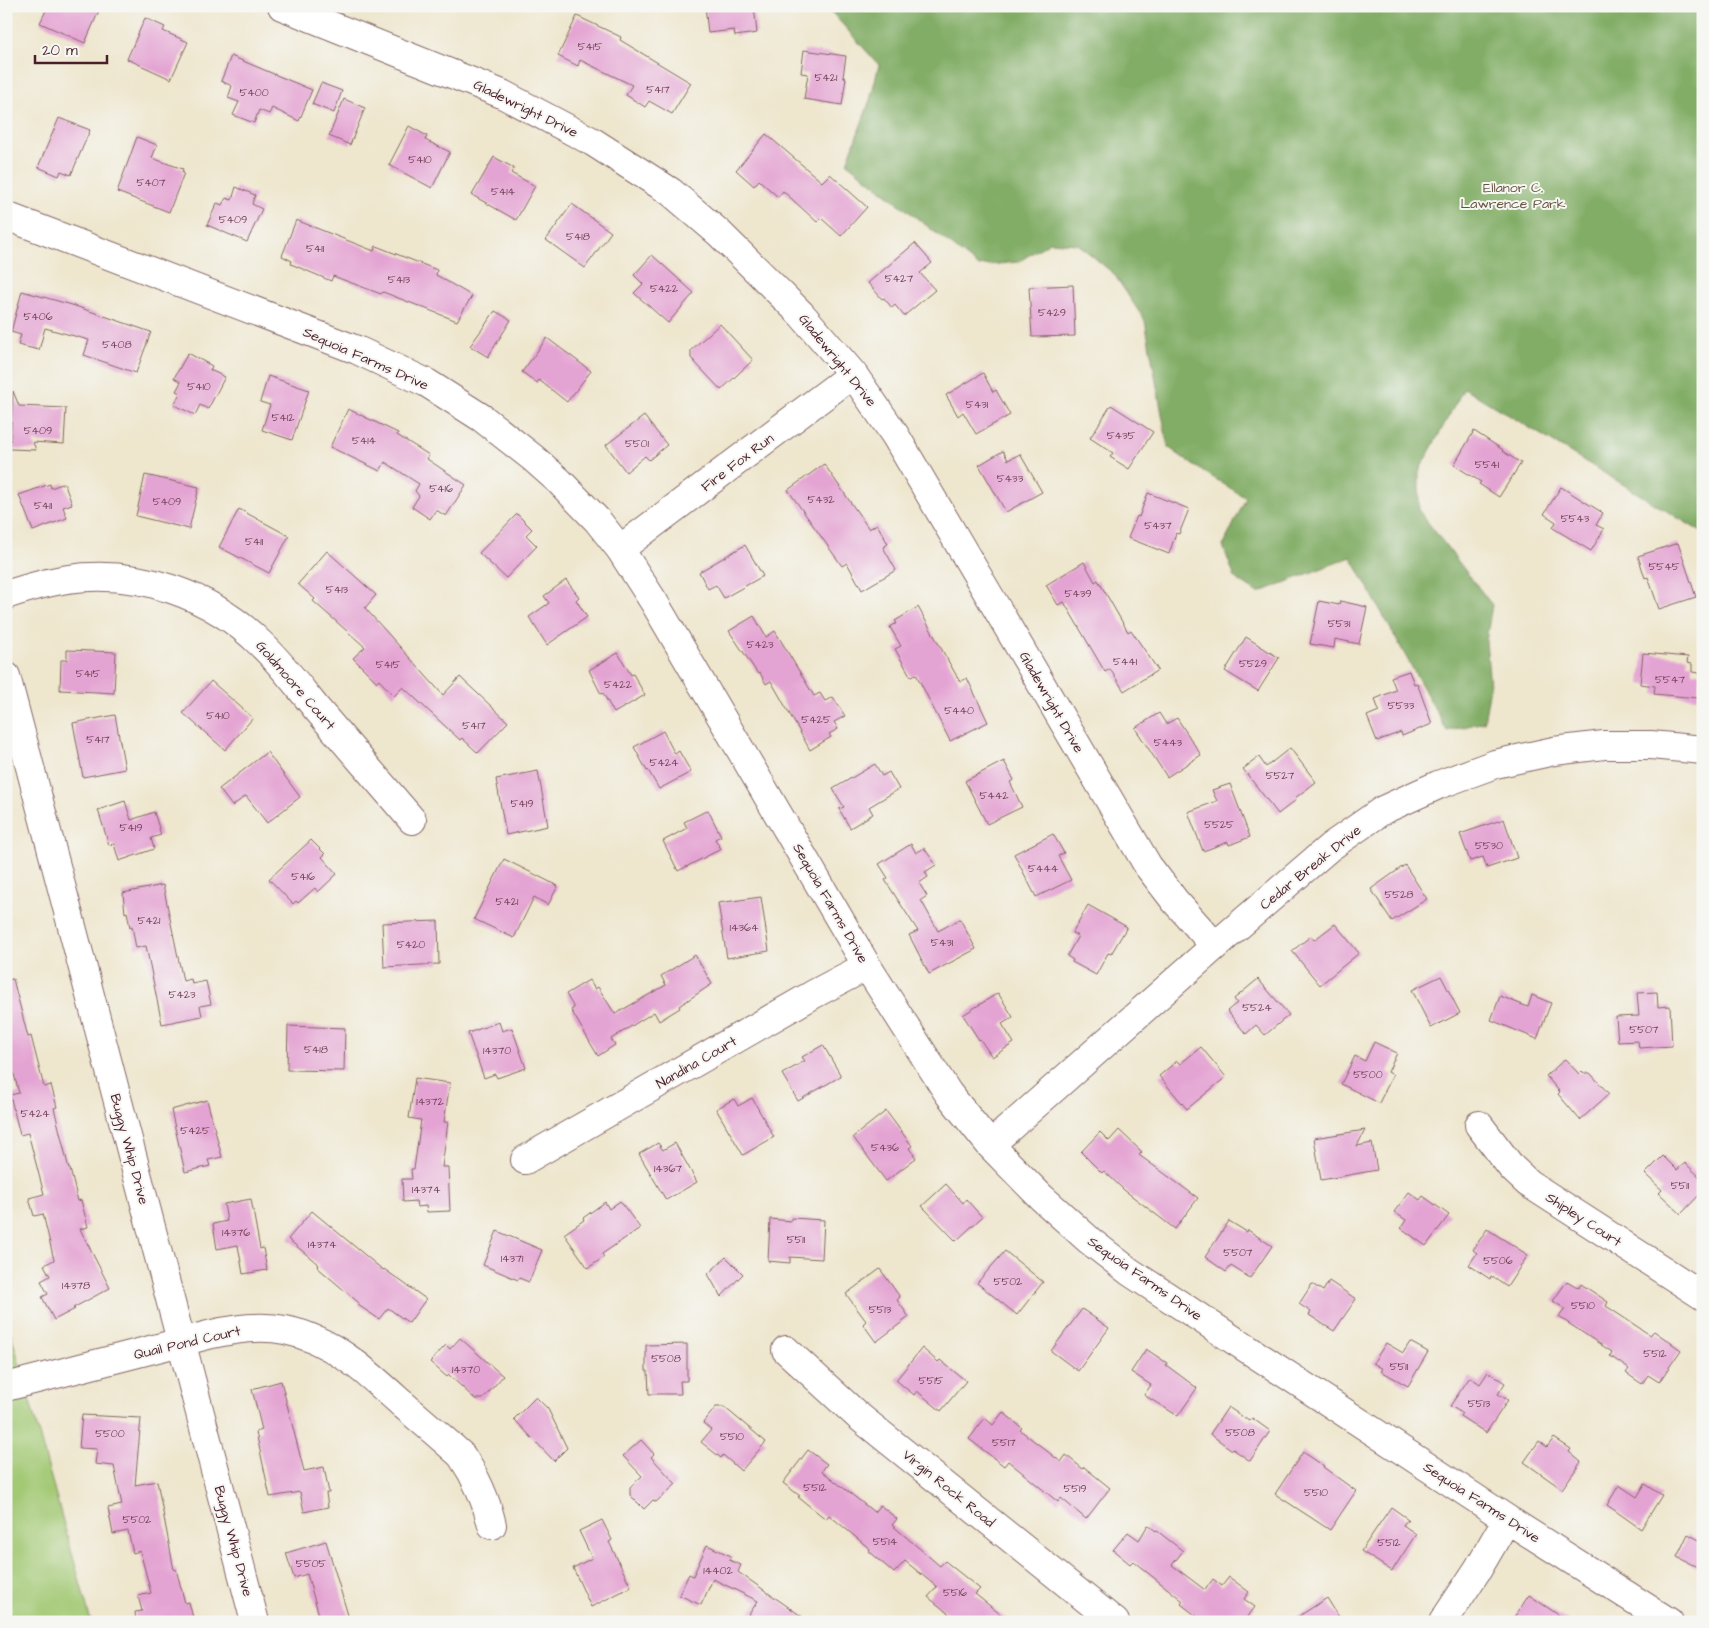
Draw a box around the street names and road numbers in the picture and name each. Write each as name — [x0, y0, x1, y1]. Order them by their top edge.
street label: Gladewright Drive — [470, 75, 582, 143]
street label: Gladewright Drive — [794, 310, 881, 412]
street label: Sequoia Farms Drive — [300, 322, 432, 396]
street label: Fire Fox Run — [697, 429, 778, 497]
street label: Goldmoore Court — [251, 637, 340, 735]
street label: Gladewright Drive — [1014, 648, 1089, 757]
street label: Cedar Break Drive — [1256, 820, 1366, 915]
street label: Sequoia Farms Drive — [788, 840, 873, 968]
street label: Nandina Court — [652, 1031, 741, 1094]
street label: Buggy Whip Drive — [105, 1092, 154, 1207]
street label: Shipley Court — [1541, 1188, 1626, 1252]
street label: Sequoia Farms Drive — [1083, 1232, 1206, 1326]
street label: Quail Pond Court — [132, 1321, 243, 1365]
street label: Virgin Rock Road — [898, 1445, 999, 1532]
street label: Sequoia Farms Drive — [1419, 1458, 1544, 1548]
street label: Buggy Whip Drive — [209, 1484, 258, 1599]

